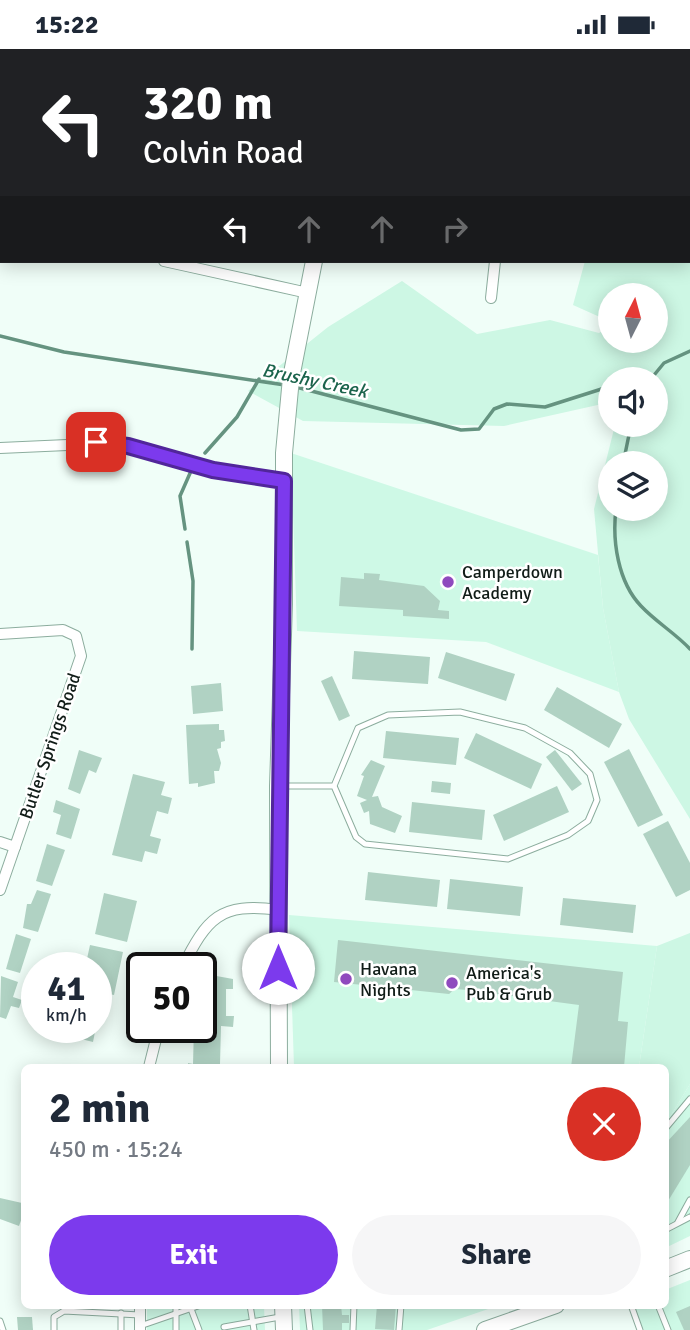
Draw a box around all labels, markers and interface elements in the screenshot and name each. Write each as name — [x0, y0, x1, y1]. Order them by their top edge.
text: 15:22 — [35, 9, 99, 41]
text: 320 m — [143, 73, 273, 133]
icon: left — [28, 77, 119, 168]
text: Colvin Road — [143, 133, 304, 172]
icon: left — [217, 210, 255, 248]
icon: ahead — [290, 210, 328, 248]
icon: ahead — [363, 210, 401, 248]
icon: right — [436, 210, 474, 248]
north arrow — [598, 283, 668, 353]
map controls — [598, 283, 668, 521]
water label: Brushy Creek — [260, 358, 371, 404]
button: sound — [598, 367, 668, 437]
pin — [66, 412, 126, 472]
icon: arrive — [77, 423, 115, 461]
button: layers — [598, 451, 668, 521]
place label: Camperdown Academy — [462, 561, 563, 604]
marker: Camperdown Academy — [440, 574, 456, 590]
street label: Butler Springs Road — [15, 670, 85, 822]
position arrow — [241, 931, 315, 1005]
speed limit sign: 50 — [126, 952, 217, 1043]
place label: Havana Nights — [360, 958, 417, 1001]
place label: America's Pub & Grub — [466, 962, 552, 1005]
text: 41 — [48, 967, 85, 1010]
marker: Havana Nights — [338, 971, 354, 987]
marker: America's Pub & Grub — [444, 975, 460, 991]
text: km/h — [46, 1004, 87, 1026]
text: 2 min — [49, 1083, 150, 1134]
button: close — [567, 1087, 641, 1161]
text: 450 m · 15:24 — [49, 1135, 183, 1164]
button: Exit — [49, 1215, 338, 1295]
button: Share — [352, 1215, 641, 1295]

